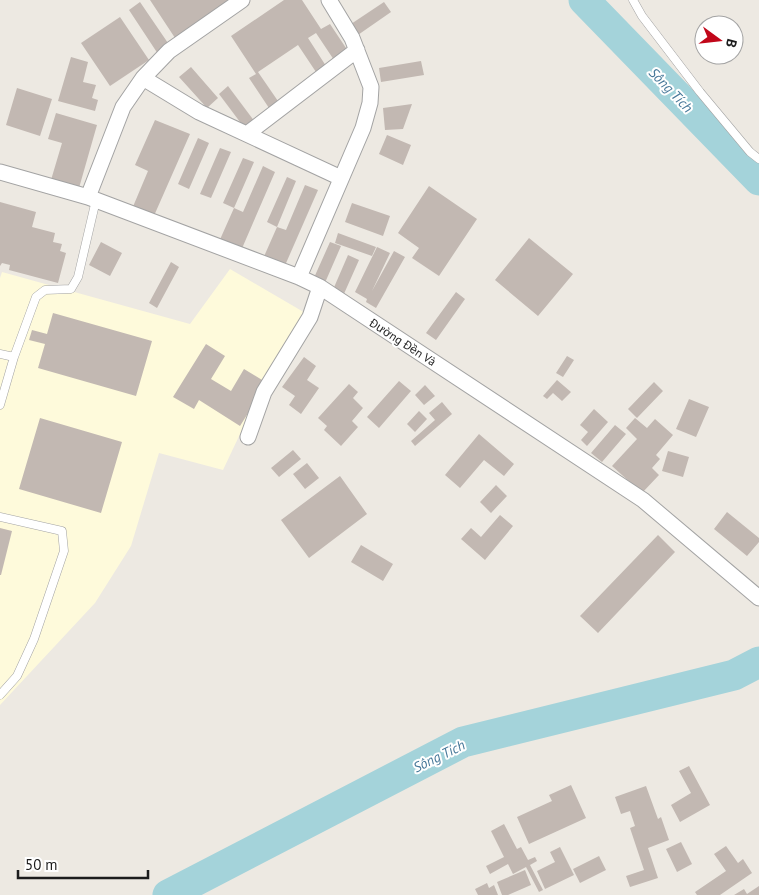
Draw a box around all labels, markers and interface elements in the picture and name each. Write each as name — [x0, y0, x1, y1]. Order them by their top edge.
north arrow — [694, 15, 744, 65]
text: B — [722, 37, 741, 50]
water label: Sông Tích — [645, 64, 697, 116]
street label: Đường Đền Và — [366, 314, 439, 369]
water label: Sông Tích — [410, 736, 468, 776]
scale bar — [18, 848, 148, 880]
text: 50 m — [25, 855, 58, 874]

